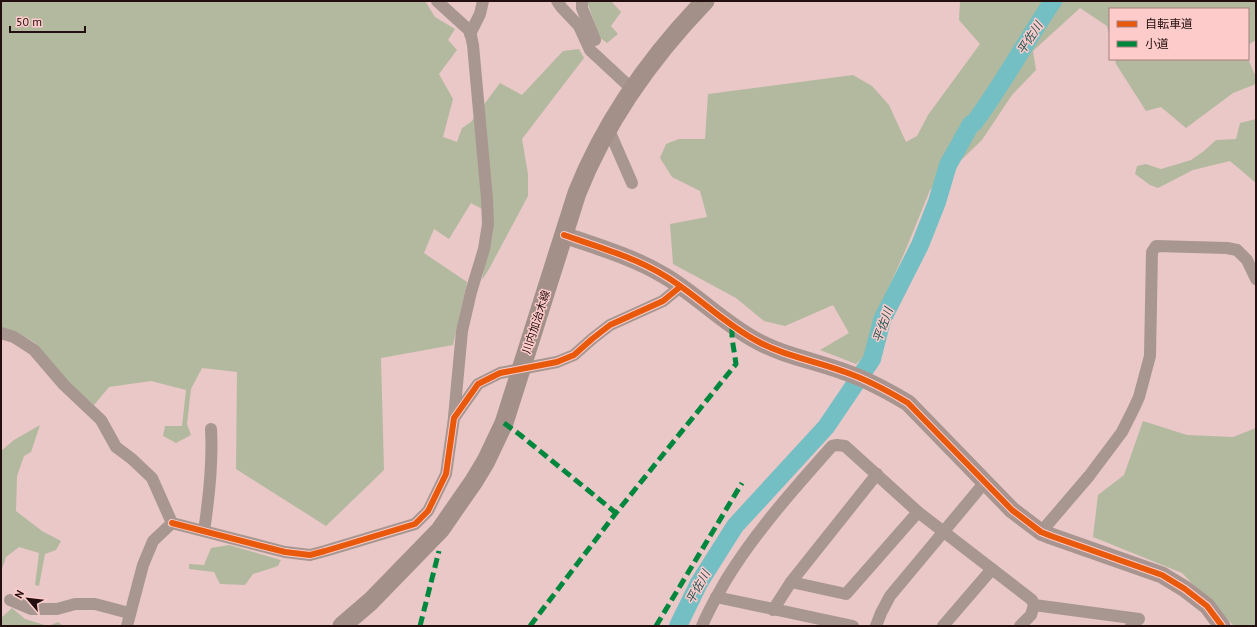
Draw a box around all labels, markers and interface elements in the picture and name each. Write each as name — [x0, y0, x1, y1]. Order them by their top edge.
scale bar — [10, 8, 85, 34]
legend — [1109, 8, 1249, 60]
text: 50 m — [16, 14, 42, 29]
text: 自転車道 — [1145, 16, 1193, 31]
water label: 平佐川 — [1013, 17, 1047, 57]
text: 小道 — [1145, 36, 1169, 51]
street label: 川内加治木線 — [519, 288, 553, 356]
water label: 平佐川 — [869, 303, 896, 344]
water label: 平佐川 — [682, 566, 714, 606]
north arrow — [8, 579, 48, 619]
text: N — [11, 588, 27, 601]

